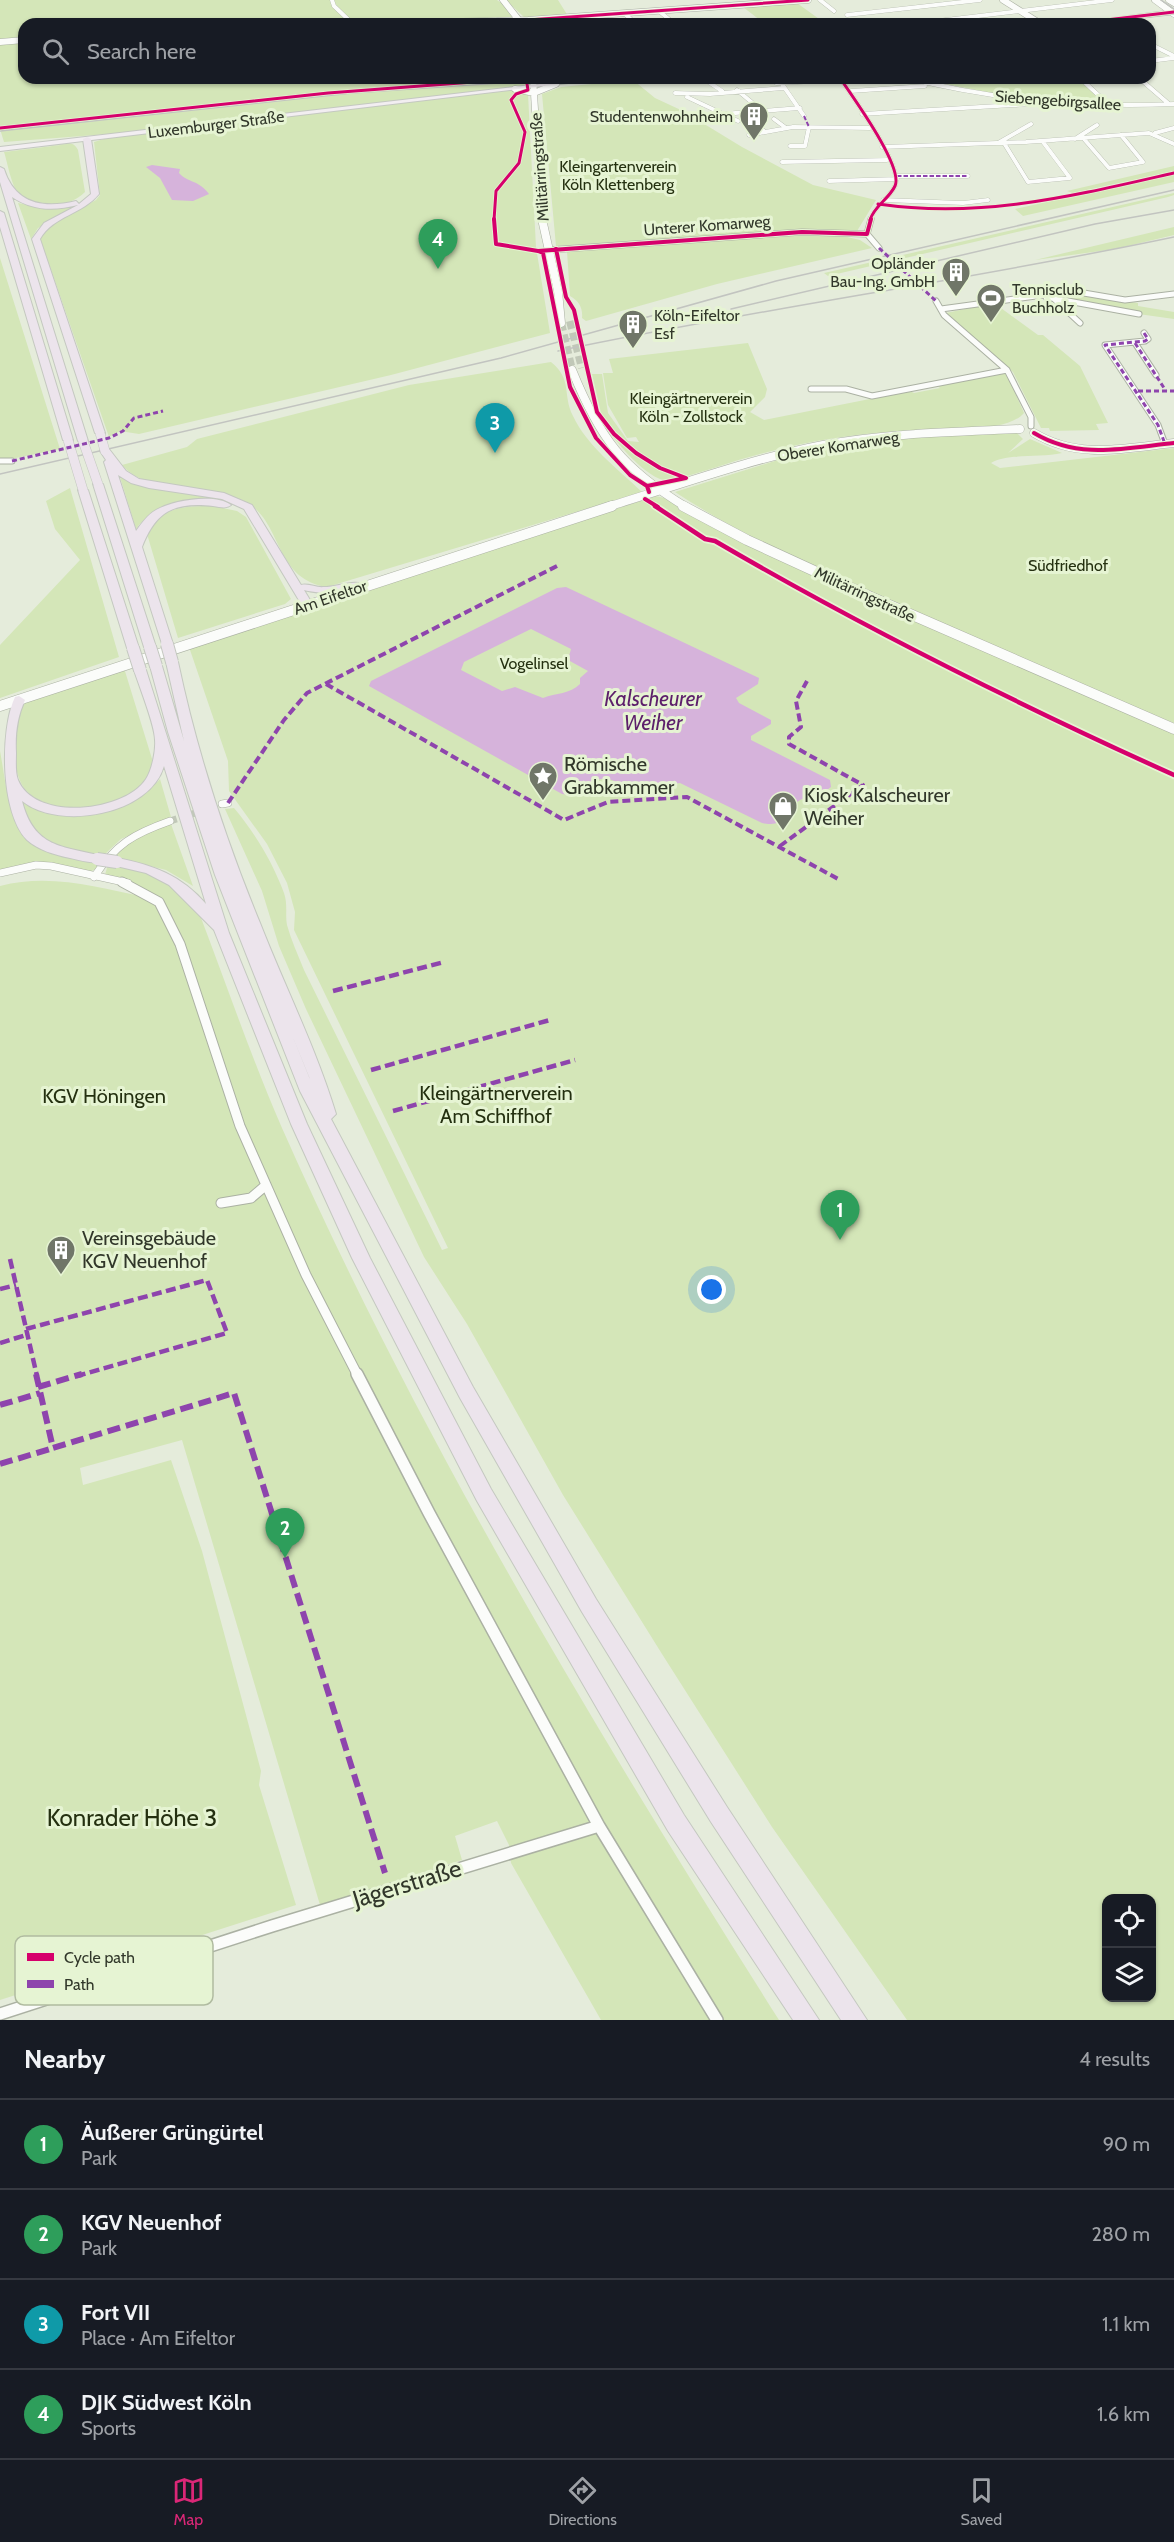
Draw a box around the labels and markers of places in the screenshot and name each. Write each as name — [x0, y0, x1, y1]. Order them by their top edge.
building icon: Studentenwohnheim — [738, 100, 770, 142]
place label: Studentenwohnheim — [590, 107, 733, 126]
pin: 4 — [418, 220, 458, 269]
place label: Opländer Bau-Ing. GmbH — [830, 254, 936, 291]
building icon: Opländer Bau-Ing. GmbH — [940, 256, 972, 298]
place label: Tennisclub Buchholz — [1012, 280, 1084, 317]
sports icon: Tennisclub Buchholz — [975, 282, 1007, 324]
place label: Köln-Eifeltor Esf — [654, 306, 741, 343]
building icon: Köln-Eifeltor Esf — [617, 308, 649, 350]
pin: 3 — [476, 404, 514, 453]
place label: Römische Grabkammer — [564, 752, 675, 799]
place icon: Römische Grabkammer — [527, 760, 559, 802]
place label: Kiosk Kalscheurer Weiher — [804, 783, 951, 830]
shop icon: Kiosk Kalscheurer Weiher — [767, 790, 799, 832]
pin: 1 — [820, 1190, 860, 1240]
place label: Vereinsgebäude KGV Neuenhof — [82, 1226, 216, 1273]
building icon: Vereinsgebäude KGV Neuenhof — [45, 1234, 77, 1276]
pin: 2 — [266, 1508, 304, 1558]

